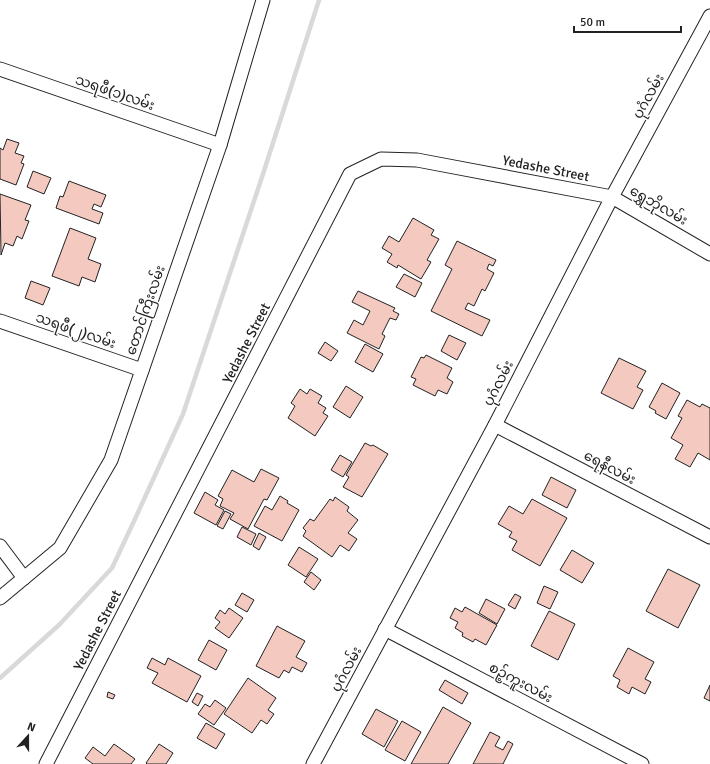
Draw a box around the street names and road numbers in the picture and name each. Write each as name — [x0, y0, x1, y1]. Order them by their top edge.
street label: သရဖီ(၁)လမ်း — [72, 69, 157, 117]
street label: ပုဂံလမ်း — [627, 70, 670, 123]
street label: Yedashe Street — [501, 152, 591, 185]
street label: ရွှေဘိုလမ်း — [625, 180, 692, 231]
street label: တောင်ကြီးလမ်း — [120, 262, 172, 358]
street label: Yedashe Street — [219, 300, 274, 386]
street label: သရဖီ(၂)လမ်း — [33, 307, 119, 355]
street label: ပုဂံလမ်း — [478, 357, 520, 410]
street label: ရေနီလမ်း — [579, 445, 640, 491]
street label: Yedashe Street — [70, 587, 125, 673]
street label: ပုဂံလမ်း — [326, 643, 368, 696]
street label: စဉ့်ကူးလမ်း — [485, 657, 556, 709]

